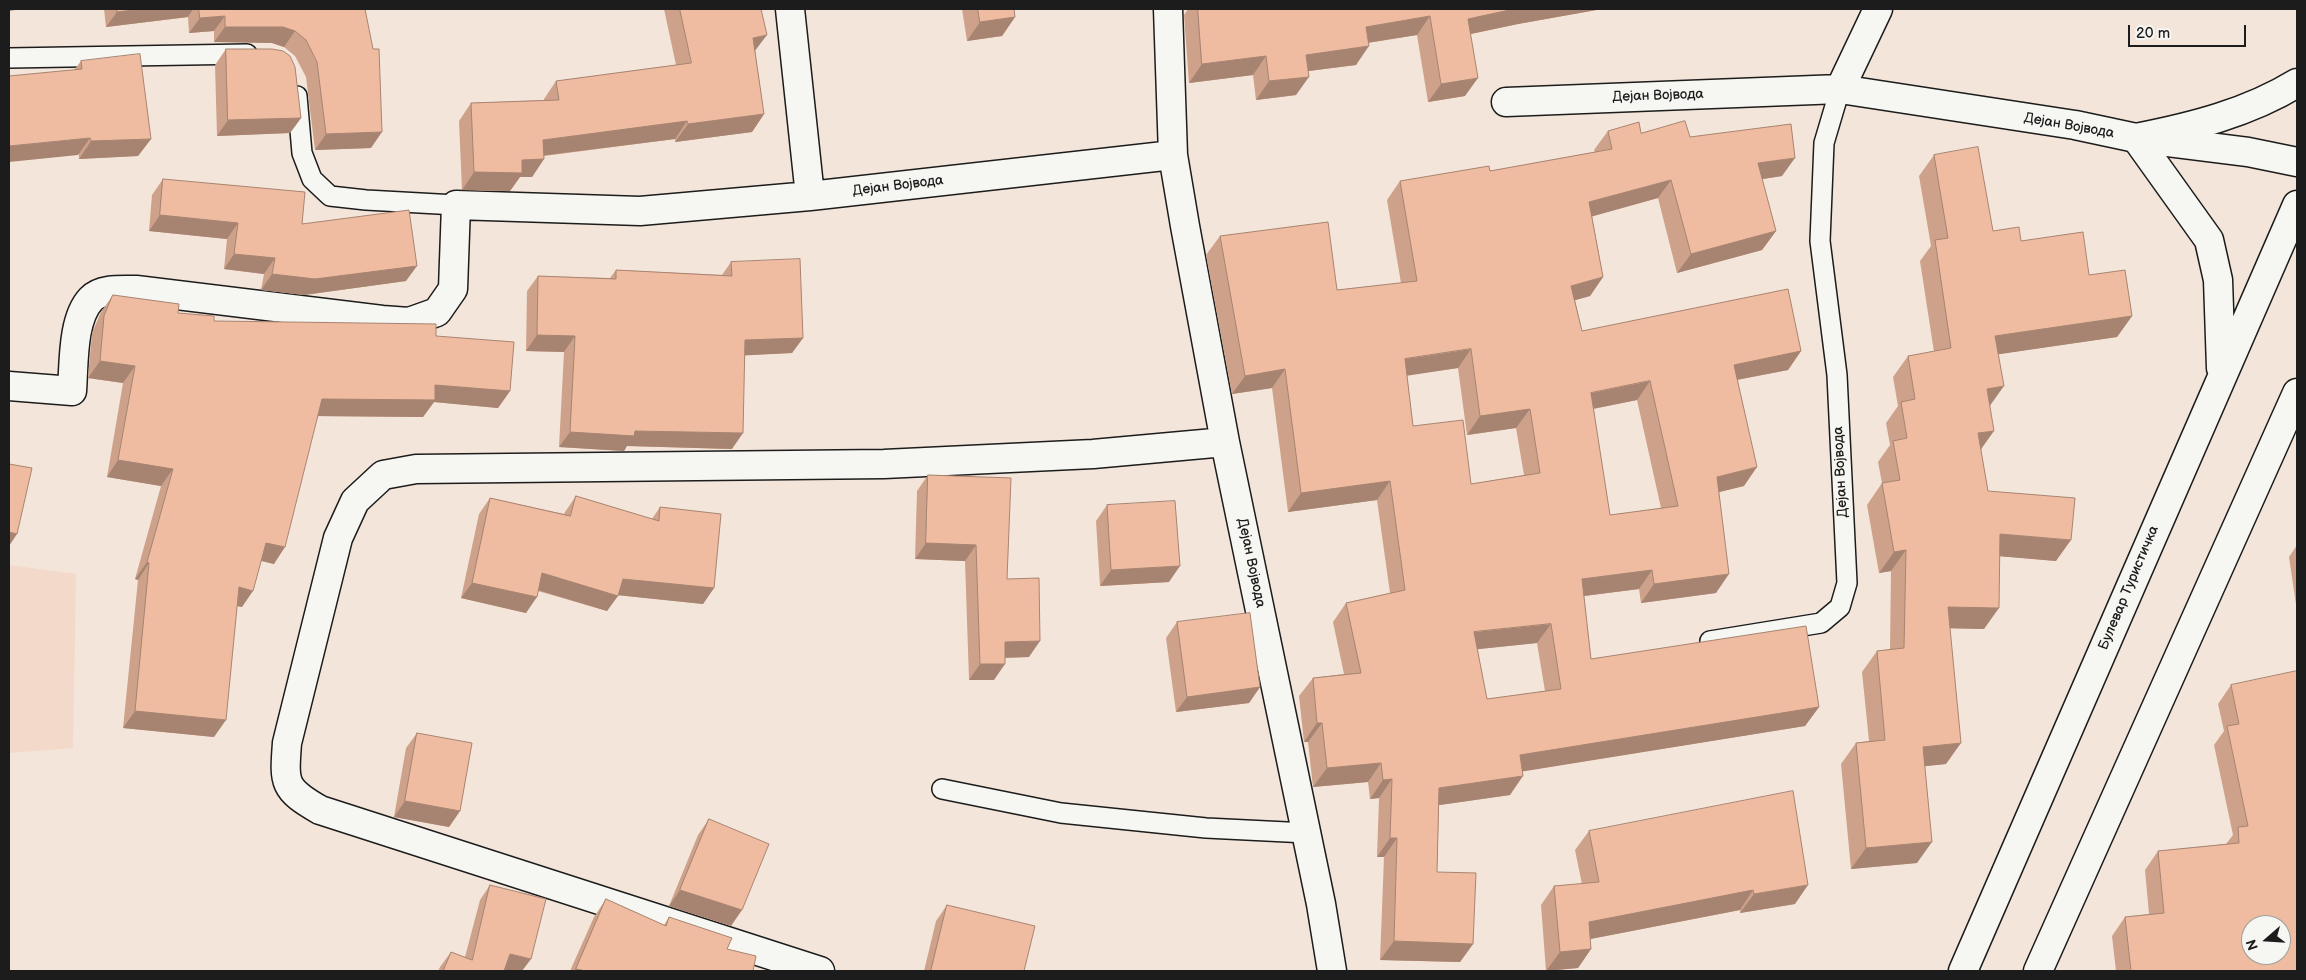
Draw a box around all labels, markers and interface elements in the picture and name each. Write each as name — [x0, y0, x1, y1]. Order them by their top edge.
scale bar — [2131, 15, 2248, 47]
text: 20 m — [2136, 24, 2170, 43]
street label: Дејан Војвода — [1612, 86, 1704, 106]
street label: Дејан Војвода — [2023, 110, 2115, 142]
street label: Дејан Војвода — [852, 172, 944, 200]
street label: Дејан Војвода — [1830, 426, 1852, 518]
street label: Дејан Војвода — [1233, 517, 1269, 609]
street label: Булевар Туристичка — [2095, 523, 2163, 653]
north arrow — [2241, 915, 2291, 965]
text: N — [2243, 937, 2262, 952]

